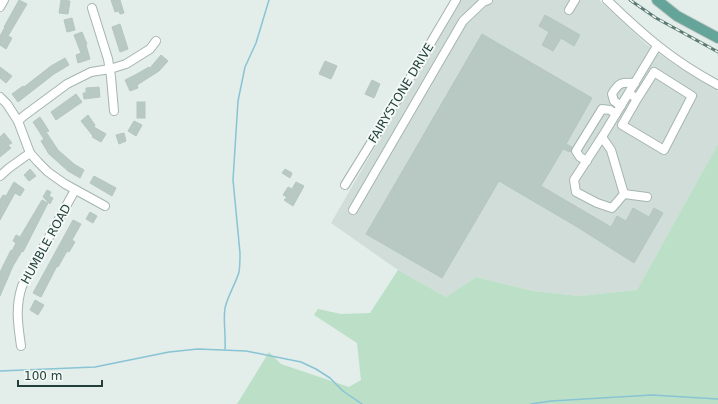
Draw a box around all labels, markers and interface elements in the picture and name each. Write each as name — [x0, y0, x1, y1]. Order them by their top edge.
street label: FAIRYSTONE DRIVE — [366, 40, 436, 146]
street label: HUMBLE ROAD — [18, 201, 74, 287]
scale bar — [18, 362, 102, 388]
text: 100 m — [24, 369, 62, 383]

